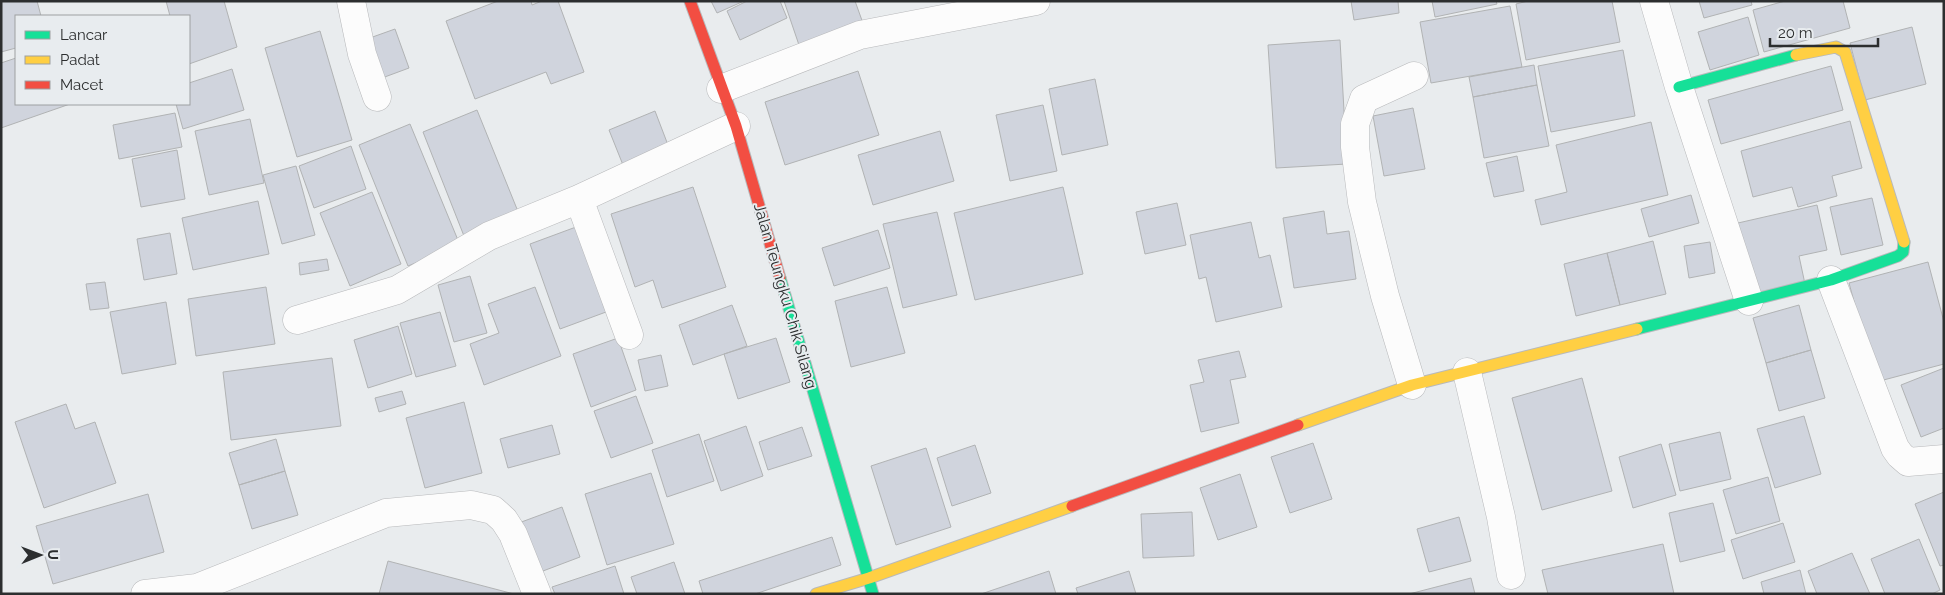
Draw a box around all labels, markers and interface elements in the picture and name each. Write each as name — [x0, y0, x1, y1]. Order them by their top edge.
legend — [15, 15, 190, 105]
scale bar — [1770, 15, 1878, 47]
text: 20 m — [1778, 24, 1813, 42]
text: Lancar — [60, 26, 108, 44]
text: Padat — [60, 51, 100, 69]
text: Macet — [60, 76, 103, 94]
street label: Jalan Teungku Chik Silang — [750, 201, 821, 391]
north arrow — [15, 530, 65, 580]
text: U — [45, 549, 61, 560]

